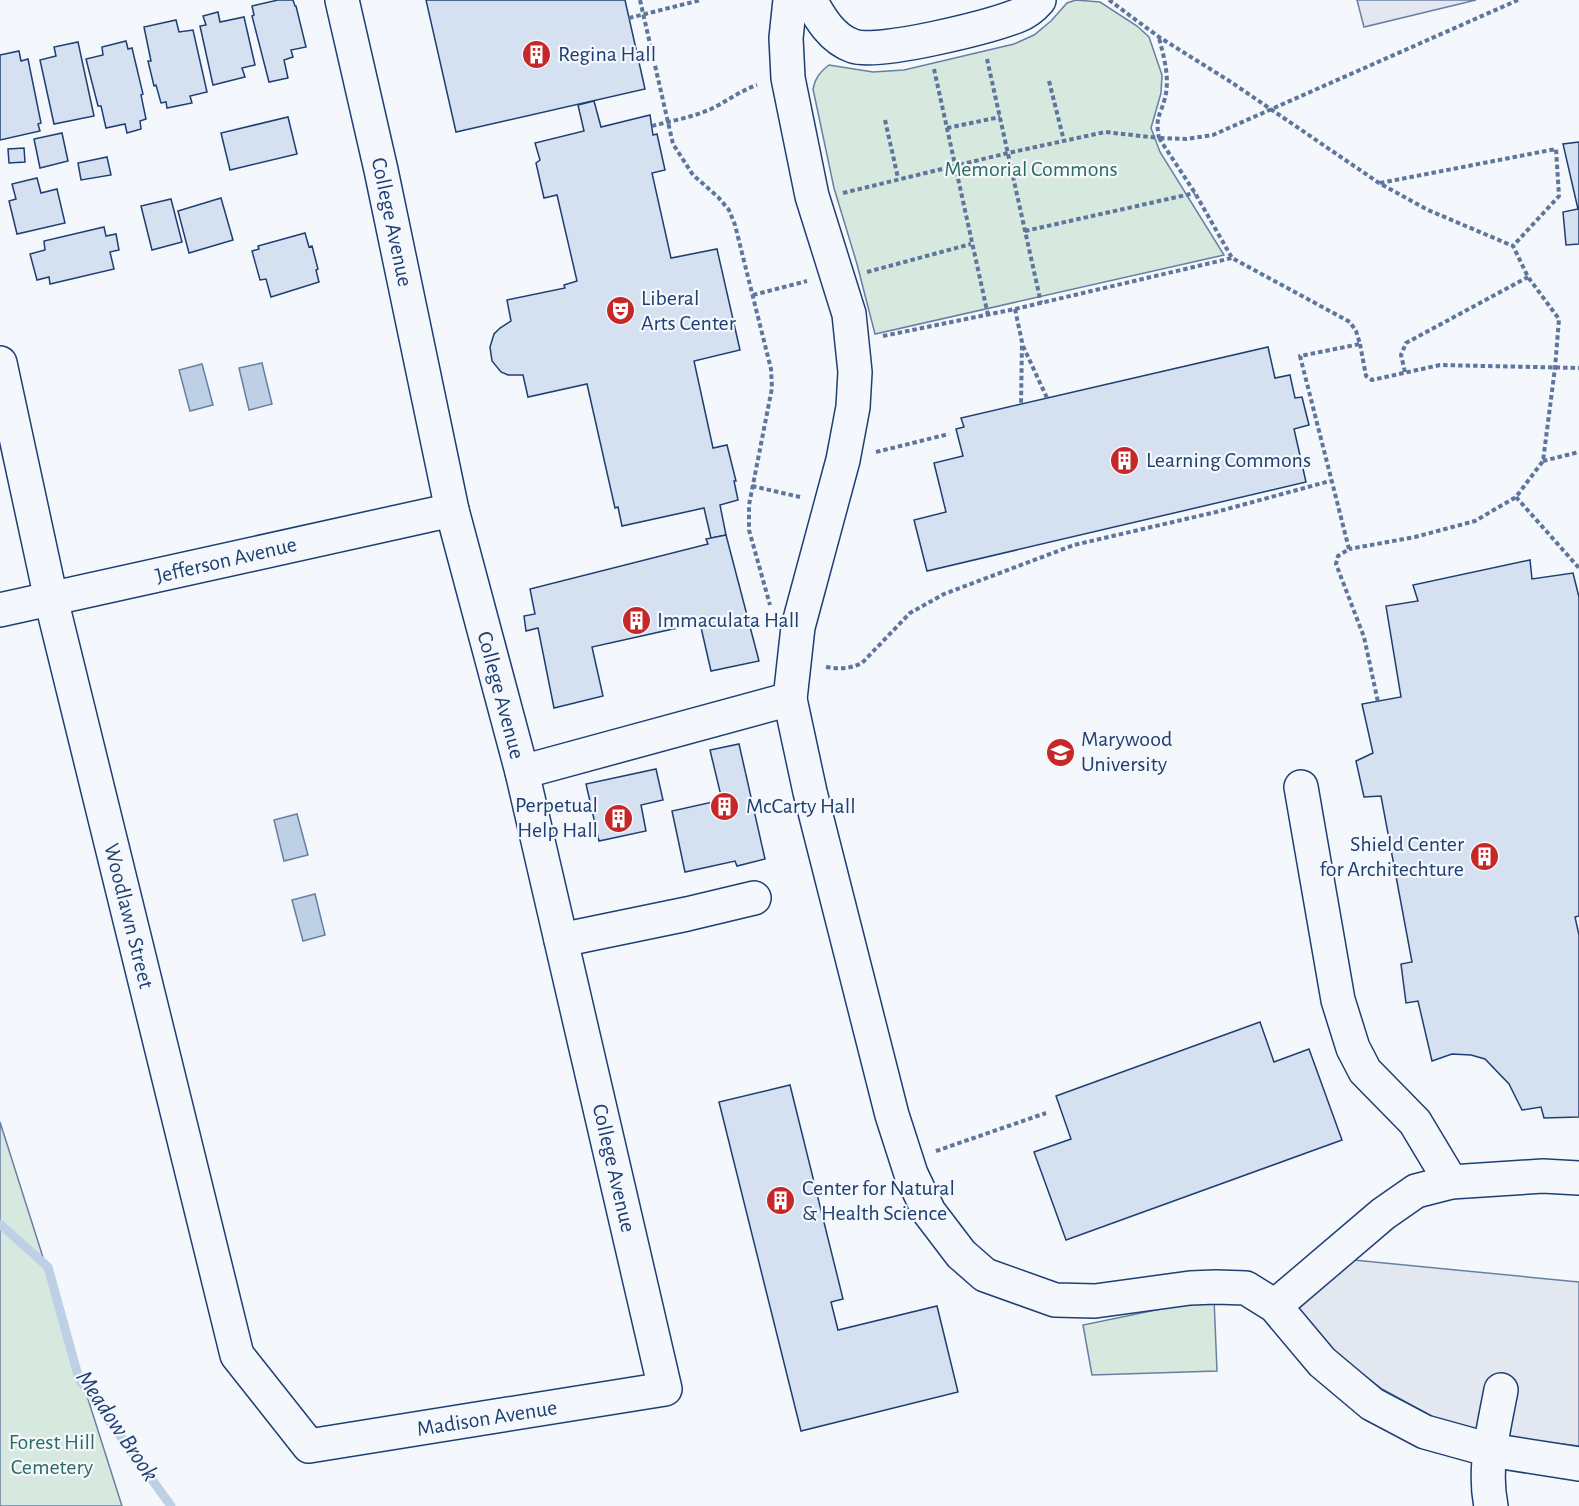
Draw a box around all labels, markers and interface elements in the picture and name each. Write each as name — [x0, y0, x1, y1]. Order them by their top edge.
building icon: Regina Hall — [521, 38, 553, 70]
place label: Regina Hall — [558, 43, 656, 65]
street label: College Avenue — [368, 156, 416, 288]
park label: Memorial Commons — [944, 158, 1118, 180]
place label: Liberal Arts Center — [641, 287, 736, 334]
theatre icon: Liberal Arts Center — [604, 295, 636, 327]
building icon: Learning Commons — [1109, 444, 1141, 476]
place label: Learning Commons — [1146, 449, 1311, 471]
street label: Jefferson Avenue — [153, 533, 299, 587]
building icon: Immaculata Hall — [620, 604, 652, 636]
place label: Immaculata Hall — [657, 609, 800, 631]
street label: College Avenue — [473, 629, 529, 761]
place label: Marywood University — [1081, 728, 1172, 775]
school or university icon: Marywood University — [1044, 736, 1076, 768]
building icon: McCarty Hall — [709, 790, 741, 822]
place label: Perpetual Help Hall — [515, 794, 598, 841]
place label: McCarty Hall — [746, 795, 856, 817]
building icon: Perpetual Help Hall — [603, 802, 635, 834]
place label: Shield Center for Architechture — [1320, 833, 1464, 880]
street label: Woodlawn Street — [100, 841, 158, 991]
building icon: Shield Center for Architechture — [1469, 841, 1501, 873]
street label: College Avenue — [589, 1102, 639, 1234]
place label: Center for Natural & Health Science — [802, 1177, 955, 1224]
building icon: Center for Natural & Health Science — [765, 1185, 797, 1217]
water label: Meadow Brook — [71, 1366, 163, 1486]
street label: Madison Avenue — [415, 1396, 559, 1440]
park label: Forest Hill Cemetery — [9, 1431, 95, 1478]

